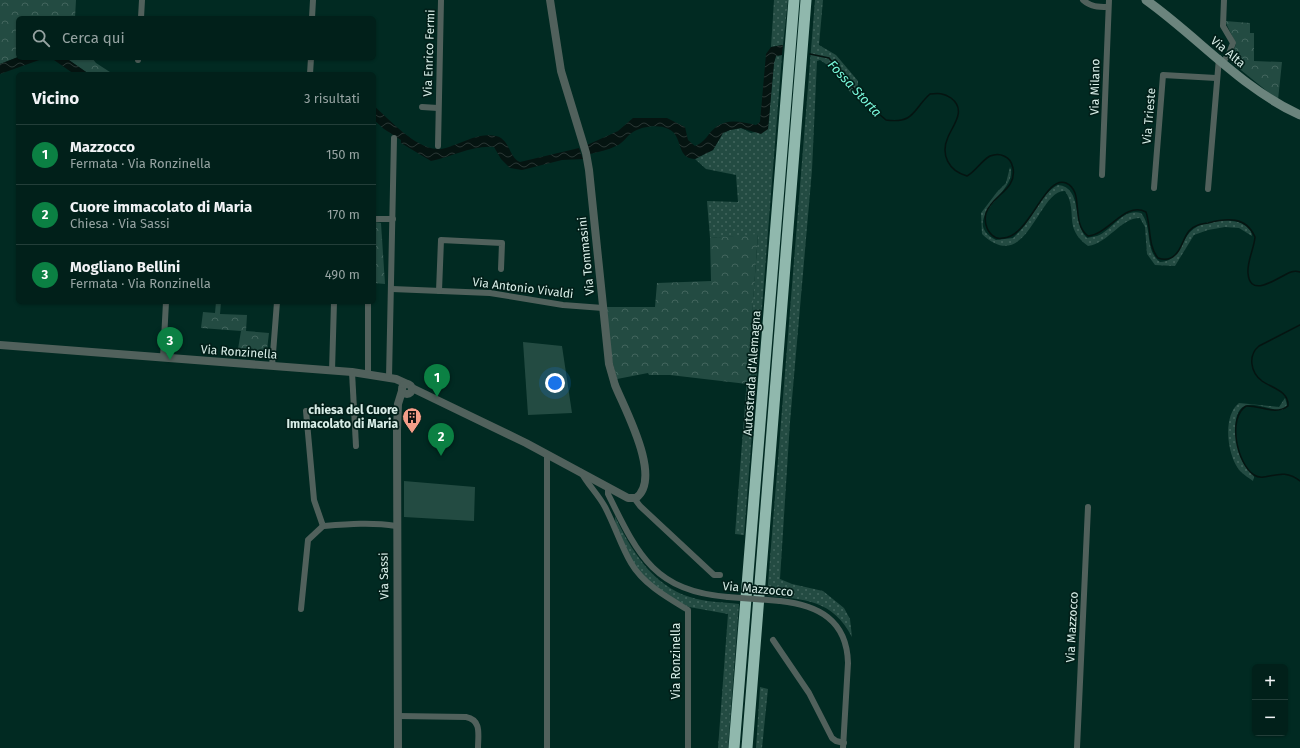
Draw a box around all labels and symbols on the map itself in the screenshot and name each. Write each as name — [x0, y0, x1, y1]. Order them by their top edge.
street label: Via Enrico Fermi — [420, 9, 438, 97]
street label: Via Alta — [1208, 33, 1248, 71]
water label: Fossa Storta — [825, 57, 885, 120]
street label: Via Milano — [1088, 59, 1102, 115]
street label: Via Trieste — [1140, 87, 1158, 145]
street label: Via Tommasini — [575, 216, 597, 296]
street label: Via Antonio Vivaldi — [472, 275, 574, 301]
street label: Autostrada d'Alemagna — [741, 310, 763, 436]
pin: 3 — [157, 327, 183, 360]
street label: Via Ronzinella — [200, 342, 278, 362]
pin: 1 — [424, 364, 450, 397]
your location — [545, 373, 565, 393]
place label: chiesa del Cuore Immacolato di Maria — [287, 403, 398, 431]
building icon: chiesa del Cuore Immacolato di Maria — [401, 406, 423, 434]
pin: 2 — [428, 423, 454, 456]
street label: Via Sassi — [377, 552, 391, 600]
street label: Via Mazzocco — [722, 579, 794, 599]
street label: Via Mazzocco — [1063, 591, 1081, 663]
street label: Via Ronzinella — [669, 623, 683, 699]

